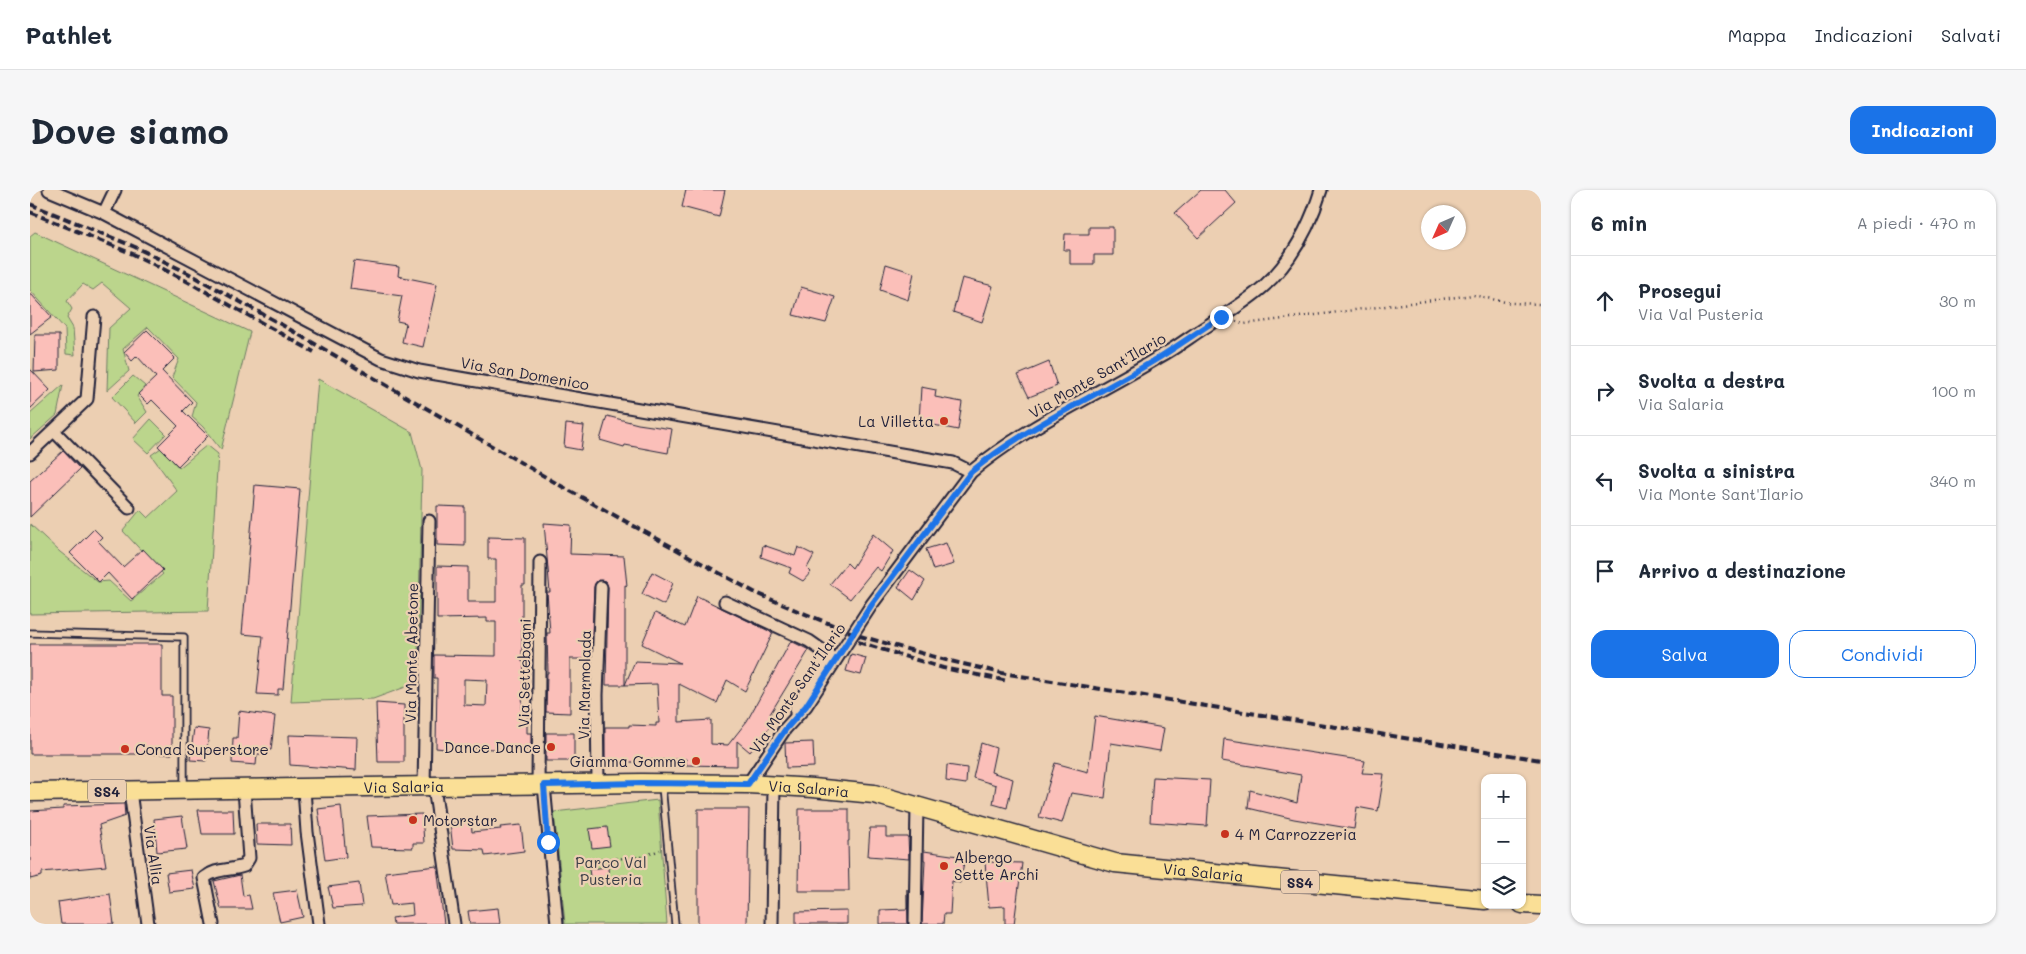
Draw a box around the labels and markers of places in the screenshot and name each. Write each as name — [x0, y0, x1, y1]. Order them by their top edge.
place label: La Villetta — [858, 411, 934, 431]
marker: La Villetta — [938, 415, 950, 427]
place label: Dance Dance — [444, 737, 541, 757]
place label: Conad Superstore — [135, 739, 269, 759]
marker: Dance Dance — [545, 741, 557, 753]
marker: Conad Superstore — [119, 743, 131, 755]
place label: Giamma Gomme — [570, 751, 686, 771]
marker: Giamma Gomme — [690, 755, 702, 767]
place label: Motorstar — [423, 810, 498, 830]
marker: Motorstar — [407, 814, 419, 826]
place label: 4 M Carrozzeria — [1235, 824, 1357, 844]
marker: 4 M Carrozzeria — [1219, 828, 1231, 840]
place label: Albergo Sette Archi — [954, 847, 1039, 884]
marker: Albergo Sette Archi — [938, 860, 950, 872]

